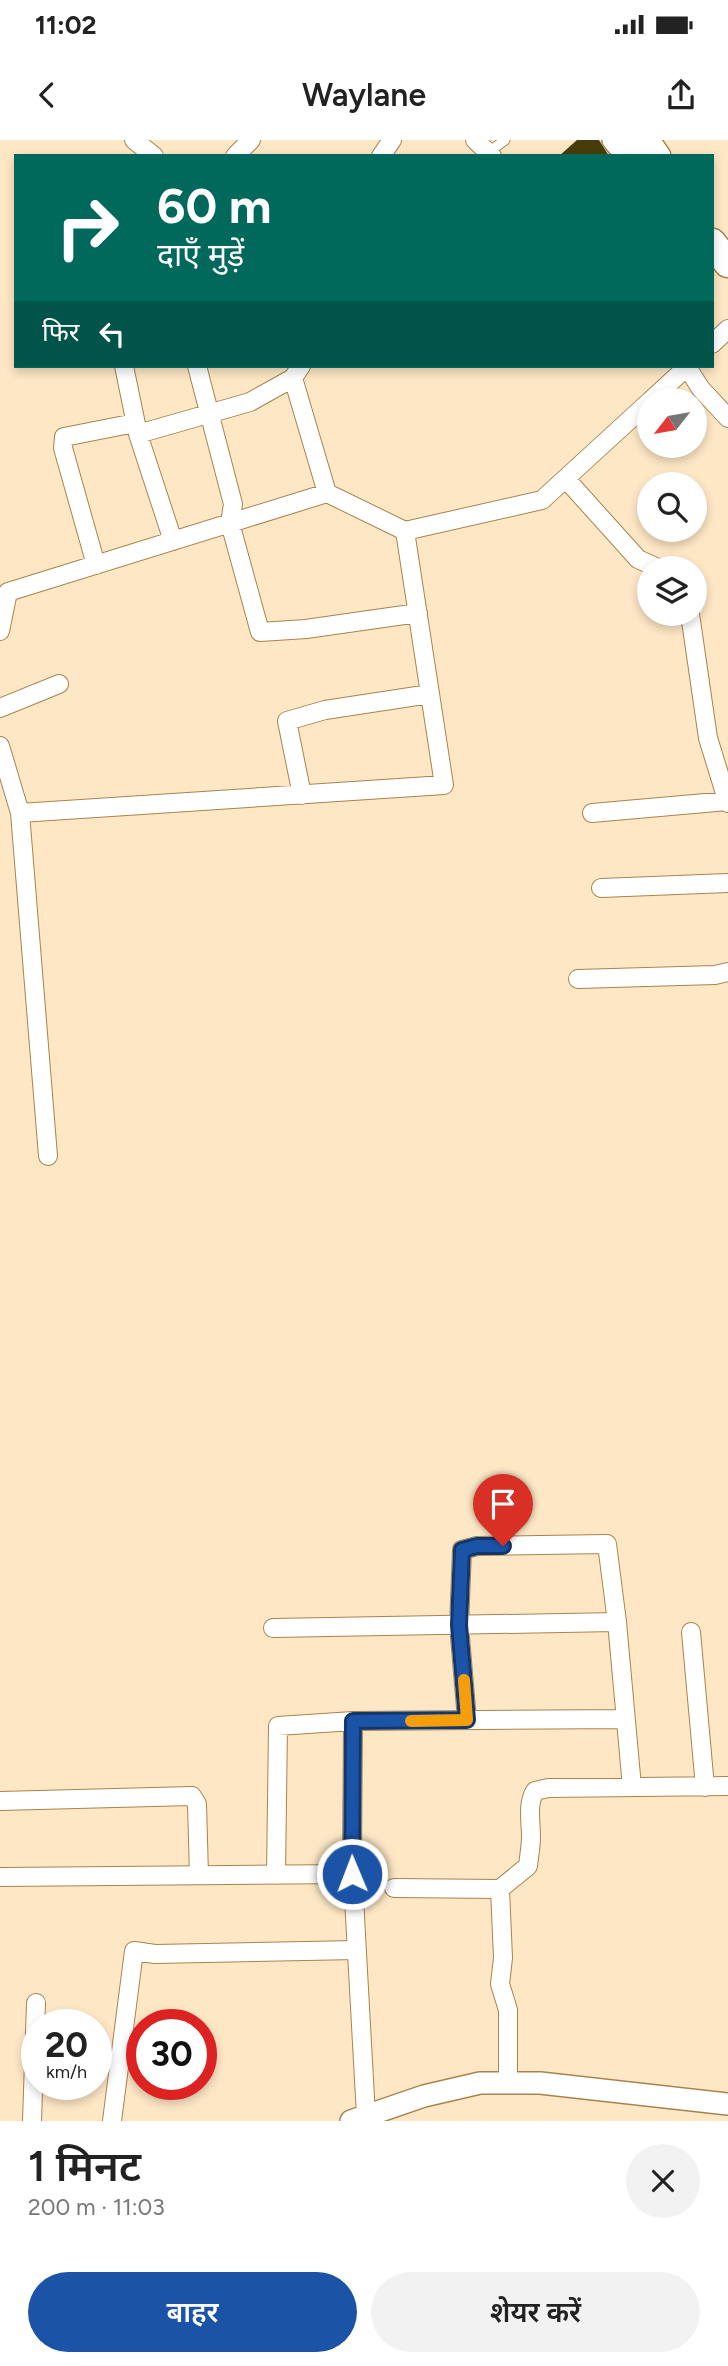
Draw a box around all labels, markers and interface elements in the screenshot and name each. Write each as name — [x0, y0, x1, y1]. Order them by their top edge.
text: 11:02 — [35, 9, 97, 41]
icon: back — [28, 76, 66, 114]
text: Waylane — [302, 76, 426, 114]
icon: share — [662, 76, 700, 114]
text: 60 m — [157, 176, 272, 235]
icon: right — [42, 182, 133, 273]
text: दाएँ मुड़ें — [157, 236, 244, 274]
icon: left — [93, 315, 131, 353]
text: फिर — [42, 316, 79, 348]
north arrow — [637, 388, 707, 458]
map controls — [637, 388, 707, 626]
button: search — [637, 472, 707, 542]
button: layers — [637, 556, 707, 626]
pin — [473, 1474, 533, 1546]
icon: arrive — [484, 1485, 522, 1523]
position arrow — [315, 1837, 389, 1911]
speed limit sign: 30 — [126, 2009, 217, 2100]
text: 20 — [45, 2024, 88, 2066]
text: km/h — [46, 2061, 87, 2083]
text: 1 मिनट — [28, 2141, 141, 2192]
button: close — [626, 2144, 700, 2218]
text: 200 m · 11:03 — [28, 2193, 165, 2221]
button: बाहर — [28, 2272, 357, 2352]
button: शेयर करें — [371, 2272, 700, 2352]

